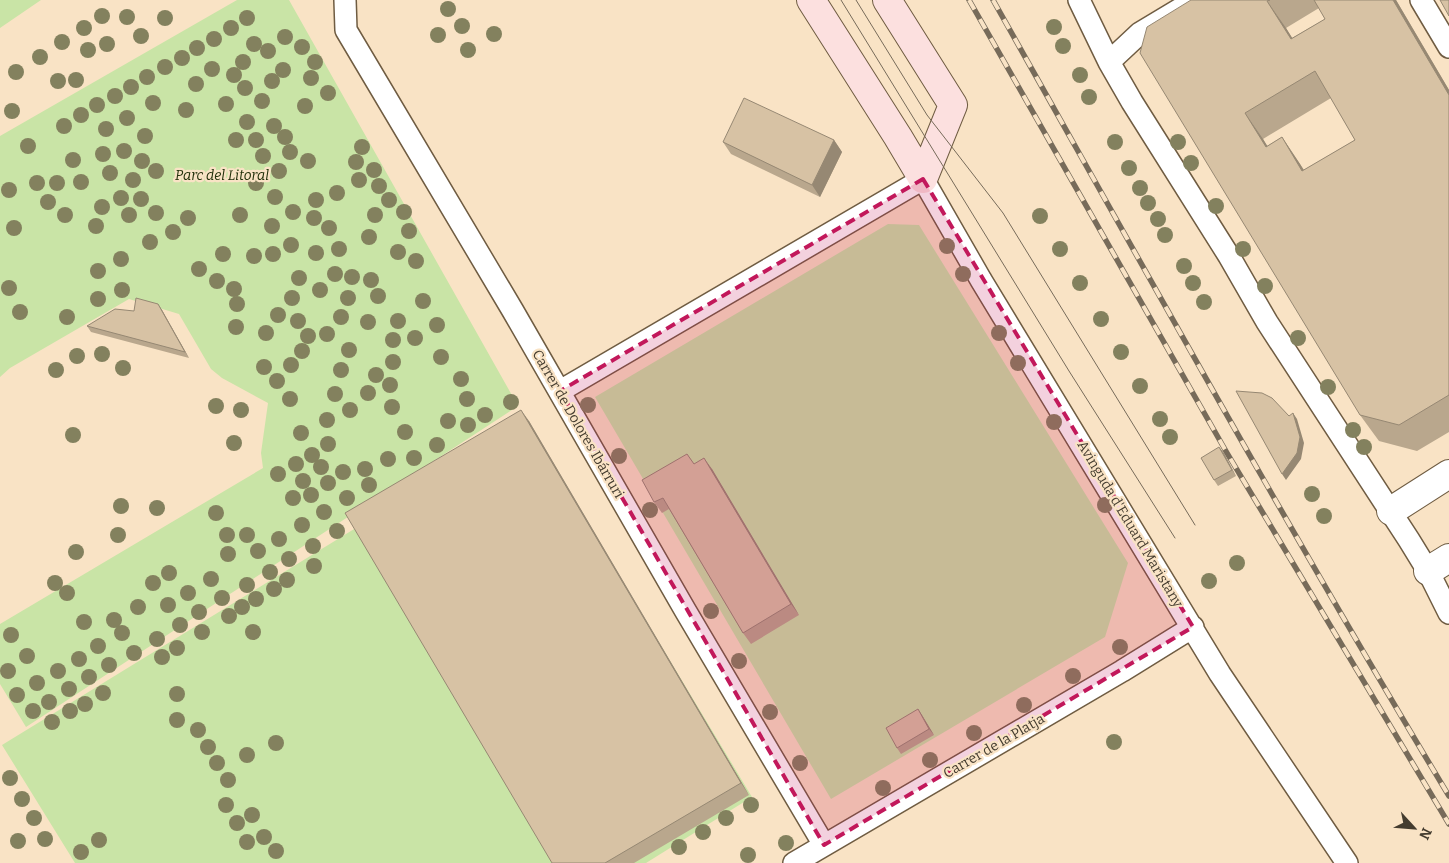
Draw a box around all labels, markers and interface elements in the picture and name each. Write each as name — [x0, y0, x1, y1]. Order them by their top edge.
park label: Parc del Litoral — [175, 167, 269, 184]
street label: Carrer de Dolores Ibárruri — [529, 347, 627, 501]
street label: Avinguda d'Eduard Maristany — [1073, 438, 1187, 611]
street label: Carrer de la Platja — [940, 710, 1048, 782]
north arrow — [1389, 803, 1439, 853]
text: N — [1415, 825, 1435, 842]

